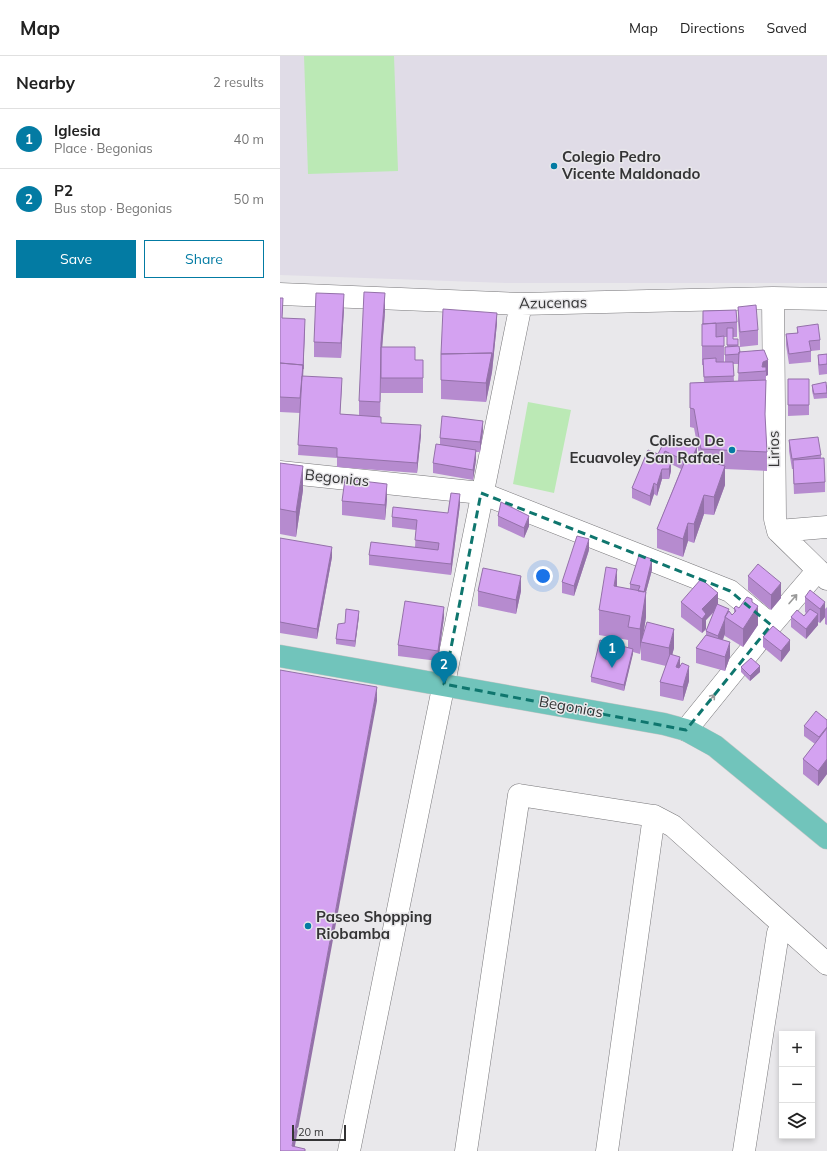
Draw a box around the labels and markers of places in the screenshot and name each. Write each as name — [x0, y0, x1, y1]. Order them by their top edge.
place label: Colegio Pedro Vicente Maldonado — [561, 147, 700, 183]
marker: Colegio Pedro Vicente Maldonado — [549, 161, 559, 171]
place label: Coliseo De Ecuavoley San Rafael — [569, 431, 724, 467]
marker: Coliseo De Ecuavoley San Rafael — [727, 445, 737, 455]
pin: 1 — [599, 635, 625, 668]
pin: 2 — [431, 651, 457, 684]
place label: Paseo Shopping Riobamba — [316, 907, 432, 943]
marker: Paseo Shopping Riobamba — [303, 921, 313, 931]

